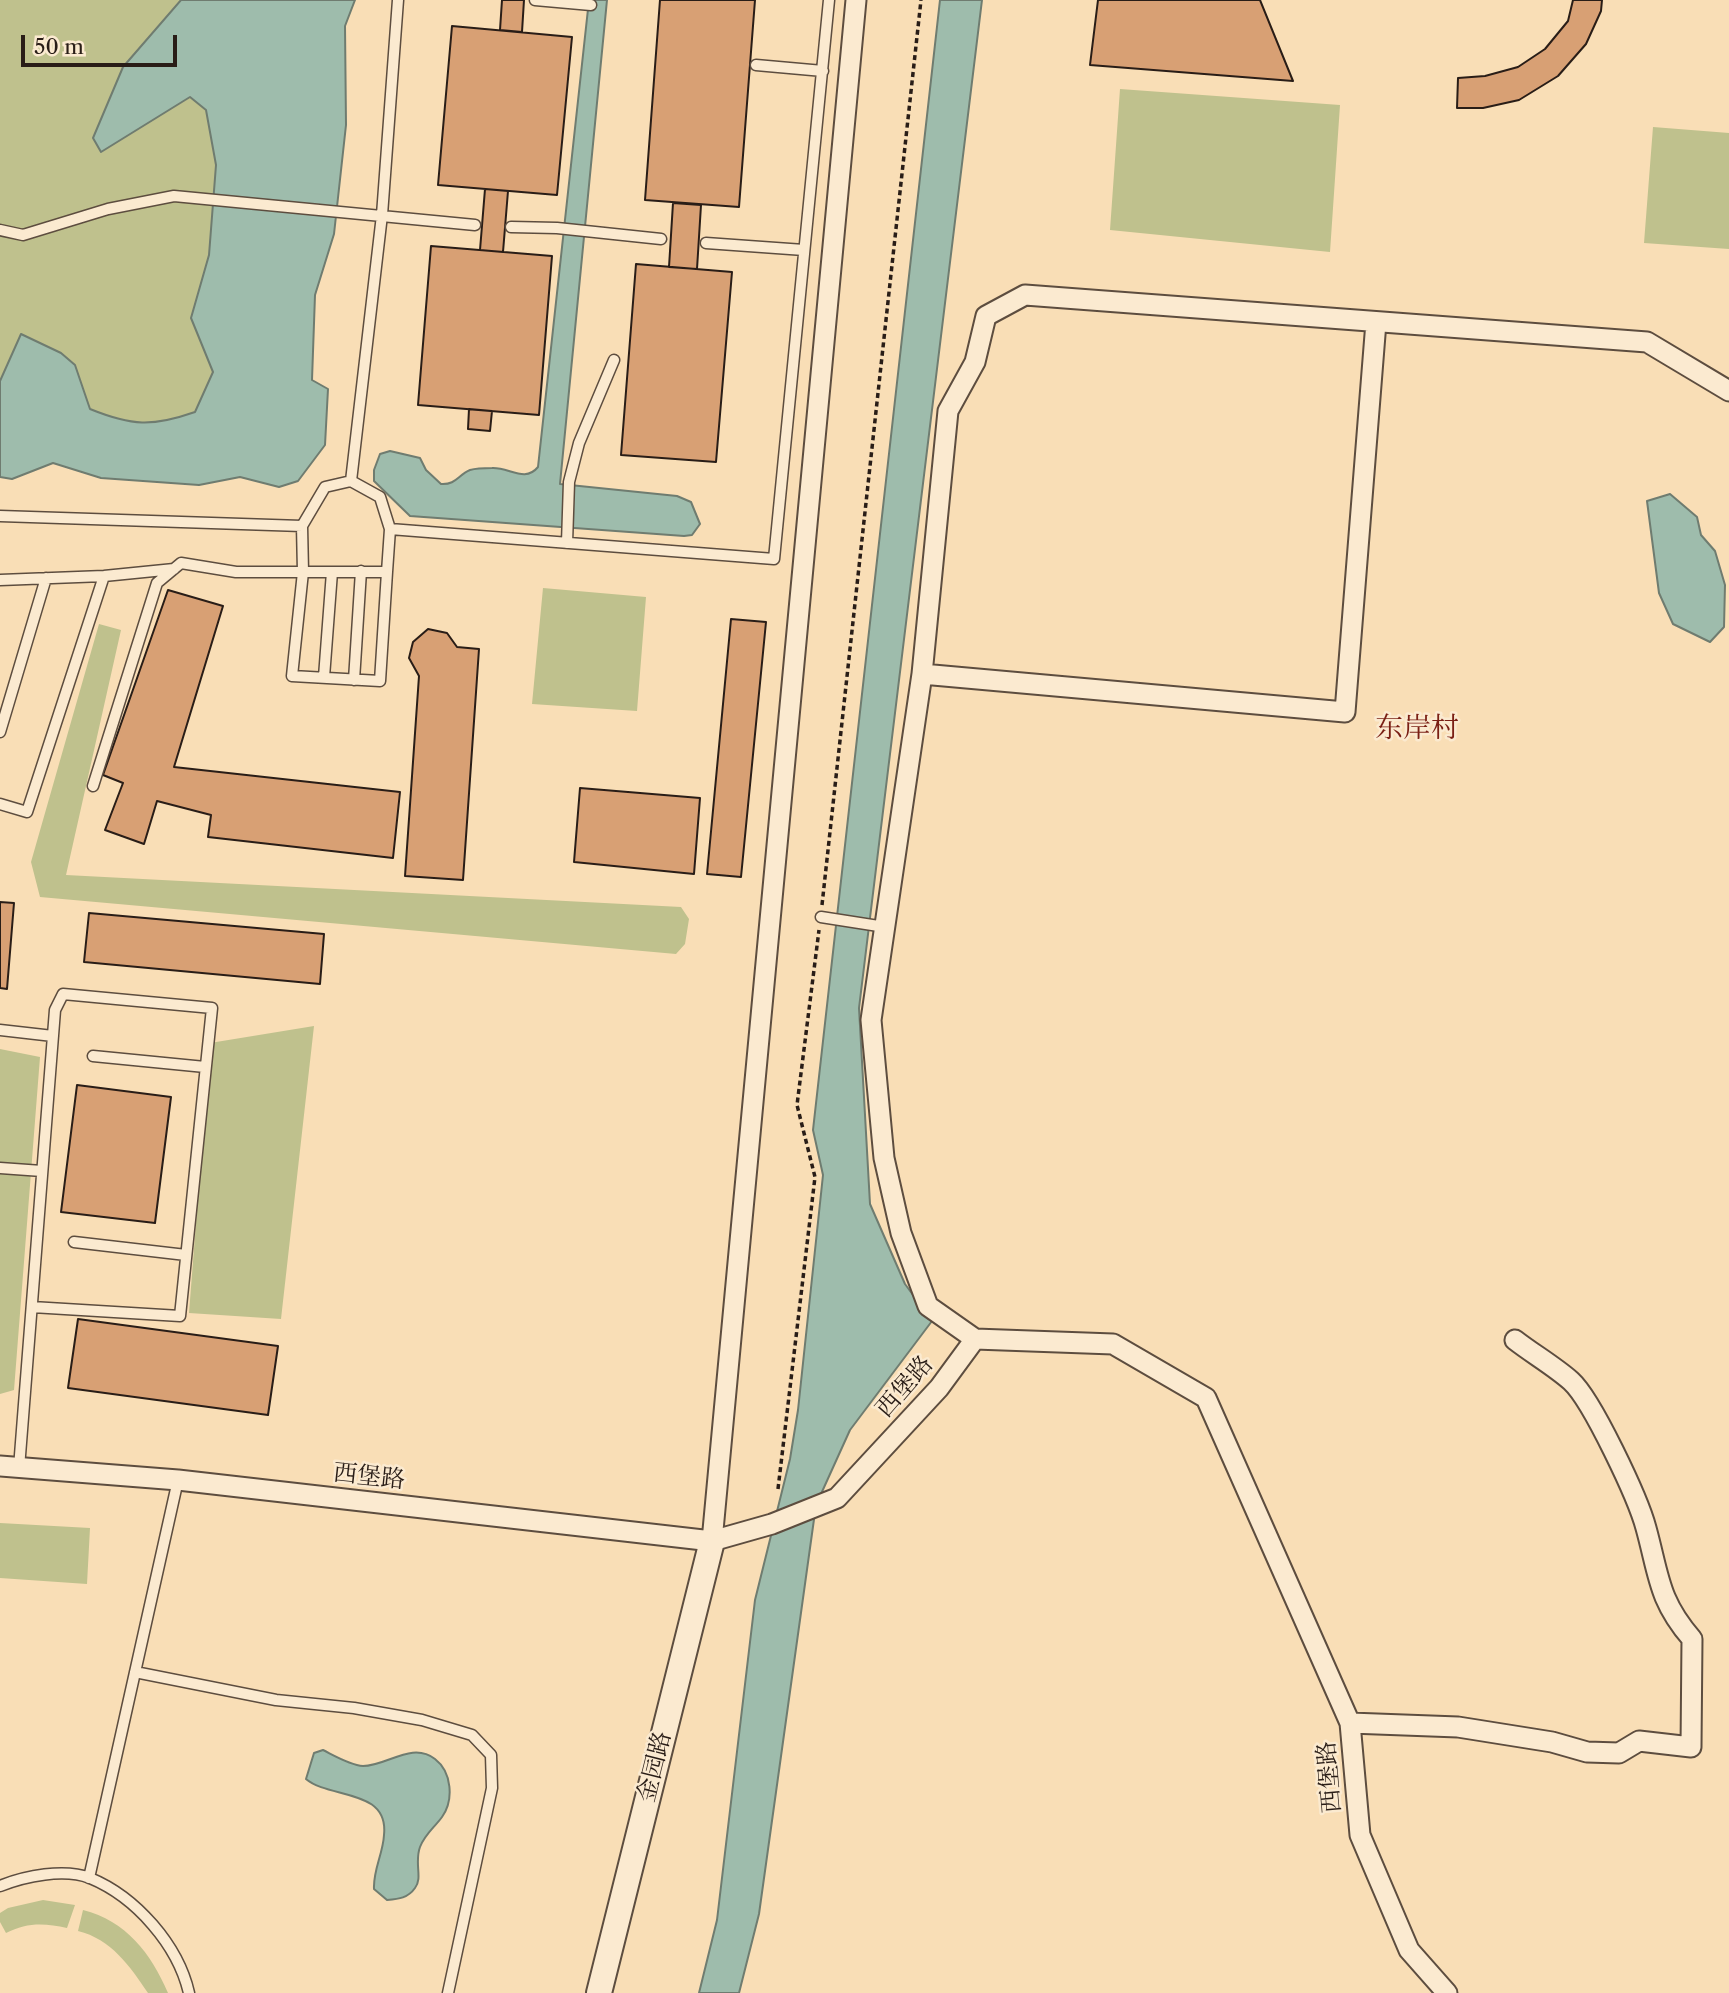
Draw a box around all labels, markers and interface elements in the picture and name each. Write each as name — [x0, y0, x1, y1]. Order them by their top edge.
scale bar — [24, 21, 180, 65]
text: 50 m — [34, 34, 84, 59]
district label: 东岸村 — [1375, 712, 1459, 746]
street label: 西堡路 — [871, 1350, 939, 1424]
street label: 西堡路 — [332, 1459, 406, 1495]
street label: 金园路 — [632, 1729, 678, 1805]
street label: 西堡路 — [1313, 1740, 1347, 1814]

